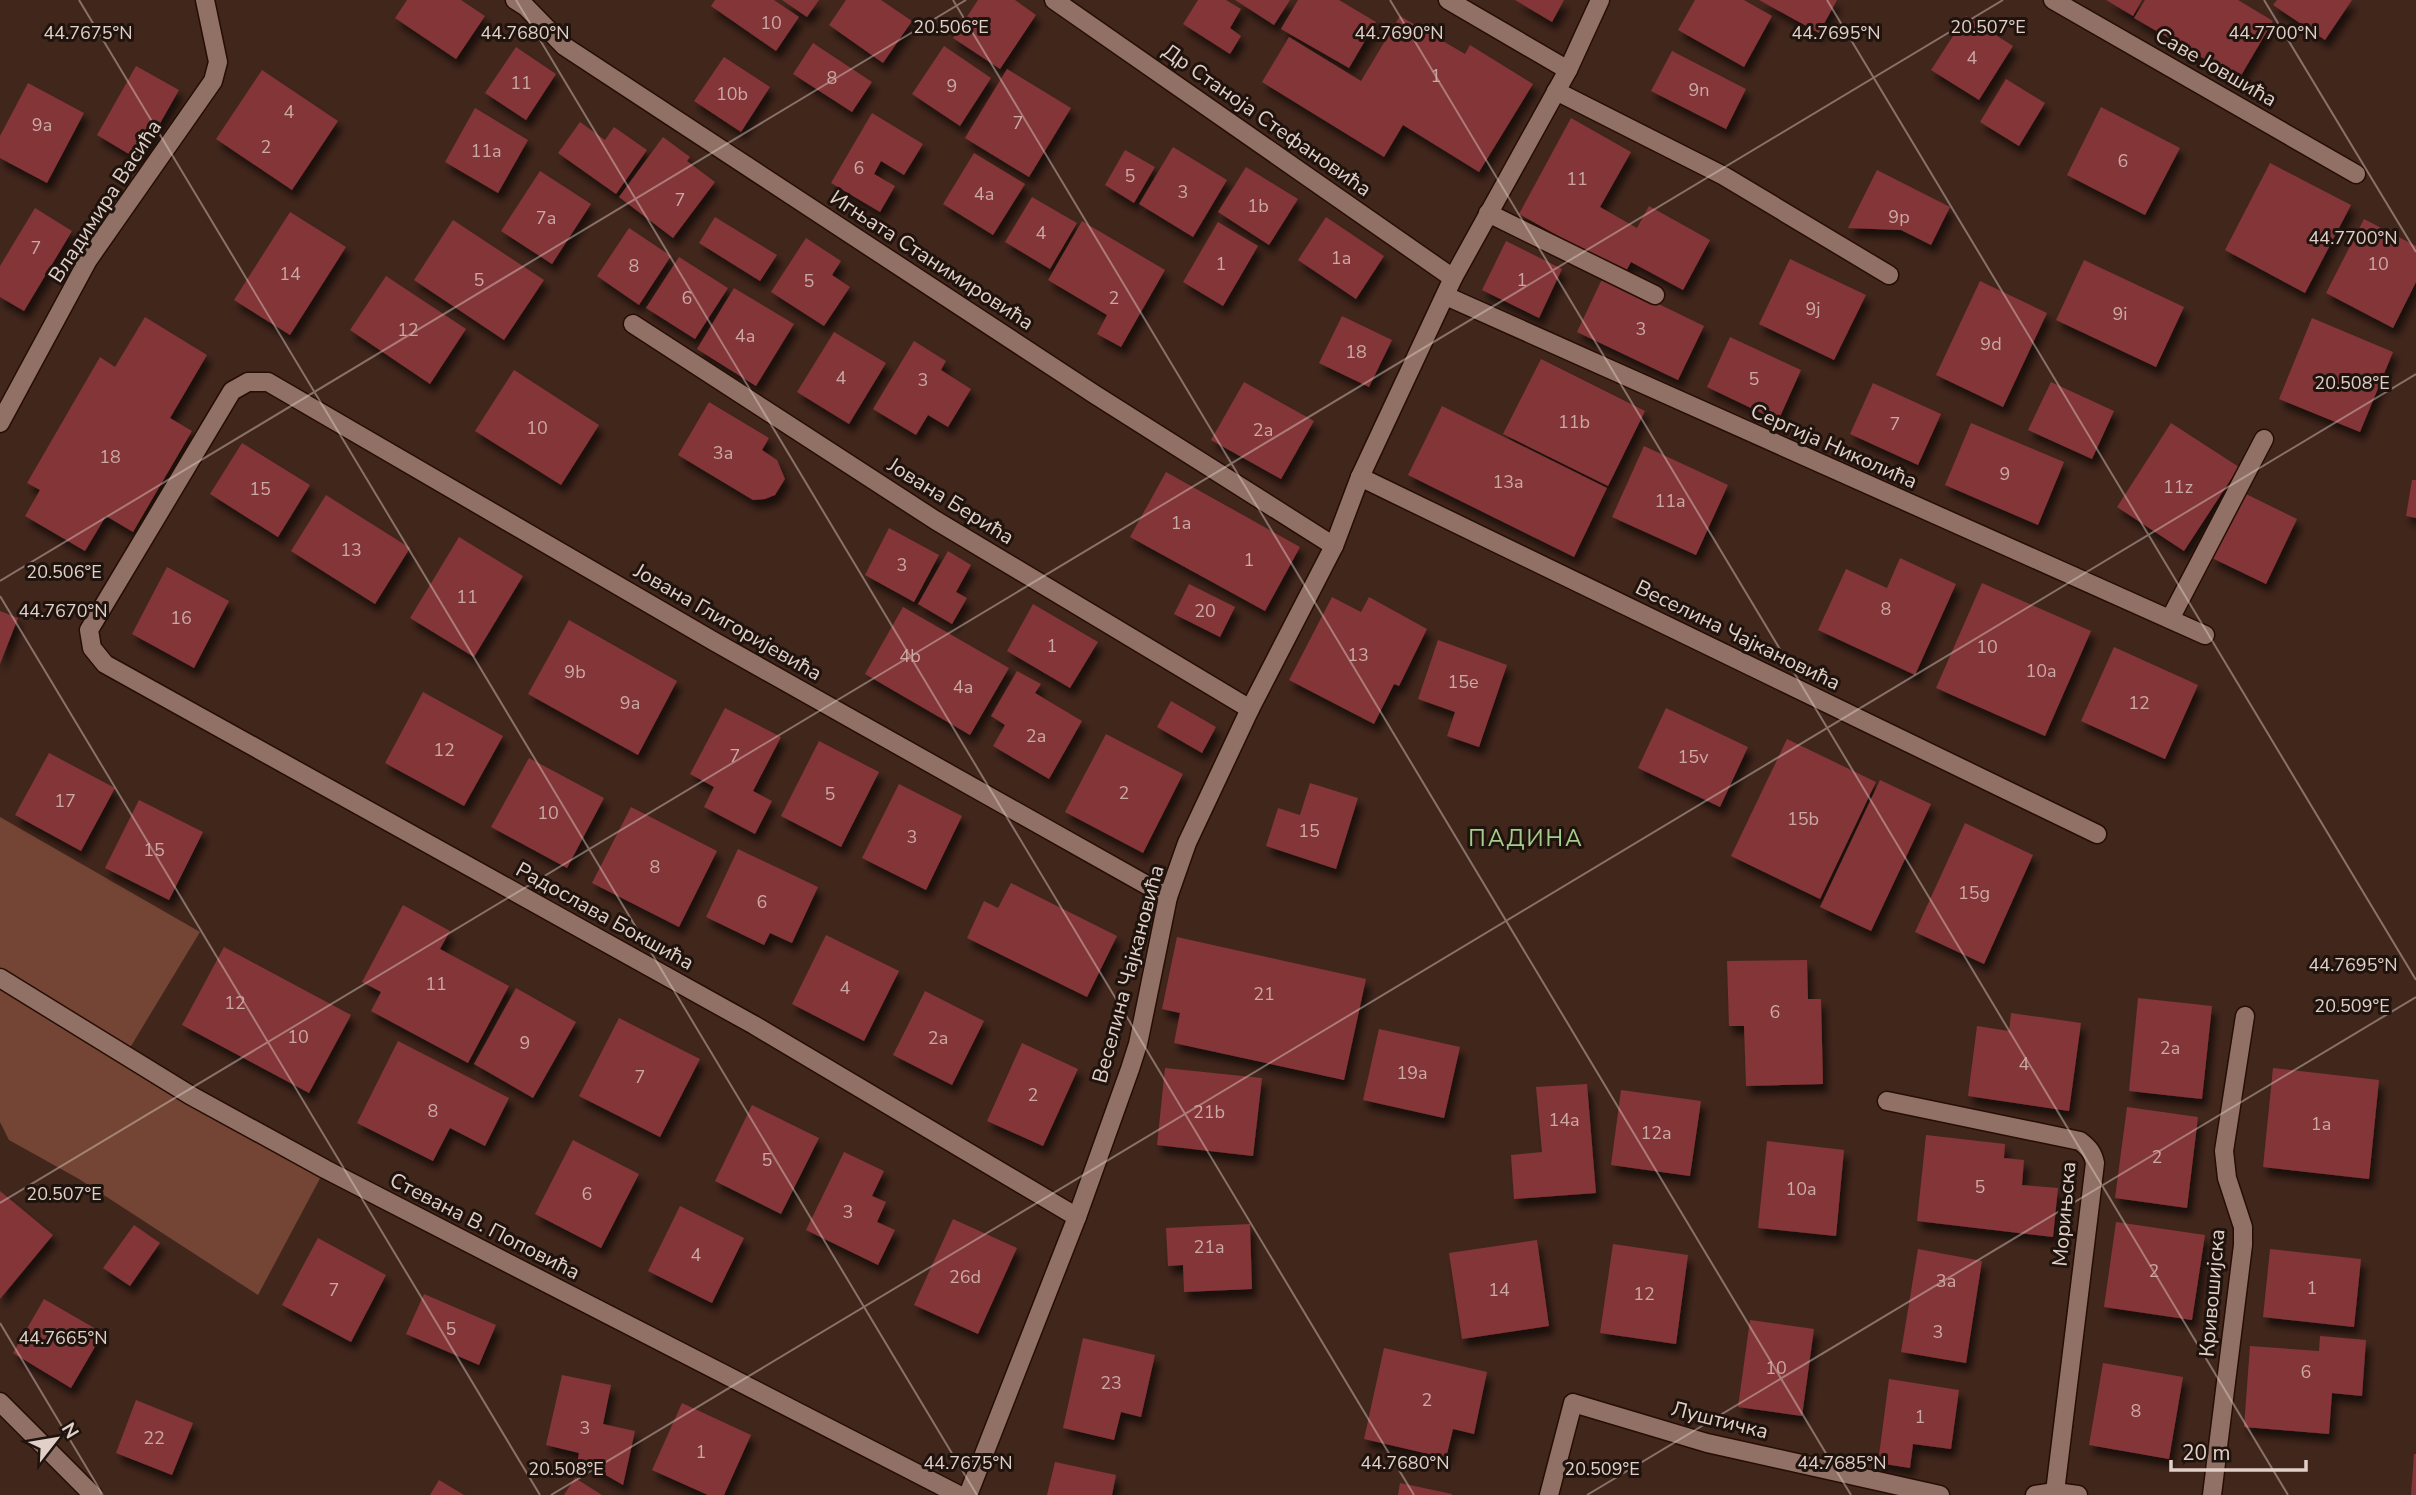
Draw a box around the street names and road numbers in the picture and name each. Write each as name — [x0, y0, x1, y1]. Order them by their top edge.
street label: Саве Јовшића — [2150, 21, 2282, 113]
street label: Др Станоја Стефановића — [1157, 37, 1377, 203]
street label: Владимира Васића — [42, 114, 168, 288]
street label: Игњата Станимировића — [825, 184, 1039, 336]
street label: Сергија Николића — [1746, 397, 1922, 495]
street label: Јована Берића — [882, 450, 1019, 551]
street label: Јована Глигоријевића — [628, 556, 827, 687]
street label: Веселина Чајкановића — [1631, 573, 1845, 697]
street label: Радослава Бокшића — [511, 855, 699, 977]
street label: Веселина Чајкановића — [1085, 862, 1171, 1086]
street label: Морињска — [2045, 1160, 2083, 1268]
street label: Стевана В. Поповића — [385, 1166, 585, 1286]
street label: Кривошијска — [2192, 1228, 2232, 1358]
street label: Луштичка — [1669, 1394, 1771, 1446]

